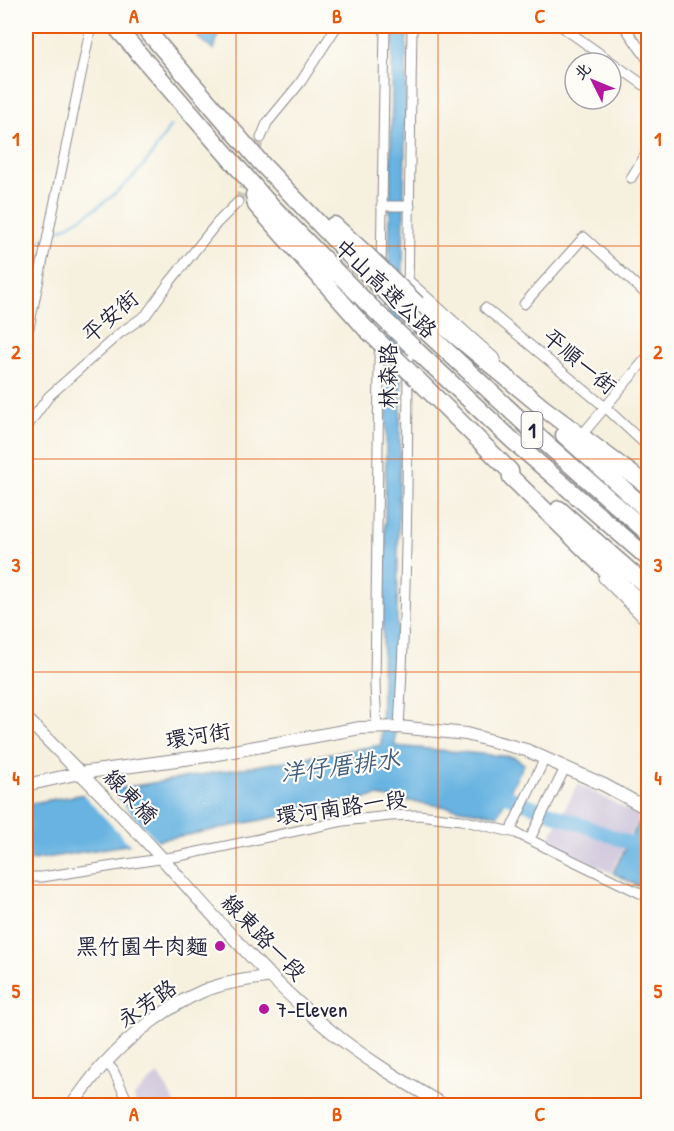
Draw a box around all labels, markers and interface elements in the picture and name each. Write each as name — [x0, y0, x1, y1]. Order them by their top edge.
text: A — [129, 2, 139, 29]
text: B — [332, 2, 342, 29]
text: C — [535, 2, 546, 29]
north arrow — [563, 51, 623, 111]
text: 北 — [569, 57, 596, 84]
text: 1 — [12, 125, 20, 152]
text: 1 — [654, 125, 662, 152]
street label: 中山高速公路 — [328, 231, 444, 345]
street label: 平安街 — [75, 283, 145, 349]
street label: 平順一街 — [537, 321, 623, 401]
text: 2 — [11, 338, 21, 365]
text: 2 — [653, 338, 663, 365]
street label: 林森路 — [373, 343, 403, 409]
road number: 1 — [522, 412, 542, 448]
text: 3 — [12, 551, 21, 578]
text: 3 — [654, 551, 663, 578]
street label: 環河街 — [163, 715, 233, 755]
water label: 洋仔厝排水 — [278, 742, 402, 788]
street label: 線東橋 — [97, 762, 165, 830]
text: 4 — [12, 764, 20, 791]
text: 4 — [654, 764, 662, 791]
street label: 環河南路一段 — [274, 783, 408, 831]
street label: 線東路一段 — [215, 887, 313, 987]
place label: 黑竹園牛肉麵 — [76, 931, 208, 961]
marker: 黑竹園牛肉麵 — [213, 939, 227, 953]
street label: 永芳路 — [111, 972, 183, 1034]
text: 5 — [12, 977, 21, 1004]
text: 5 — [654, 977, 663, 1004]
place label: 7-Eleven — [276, 994, 348, 1024]
marker: 7-Eleven — [257, 1002, 271, 1016]
text: A — [129, 1100, 139, 1127]
text: B — [332, 1100, 342, 1127]
text: C — [535, 1100, 546, 1127]

